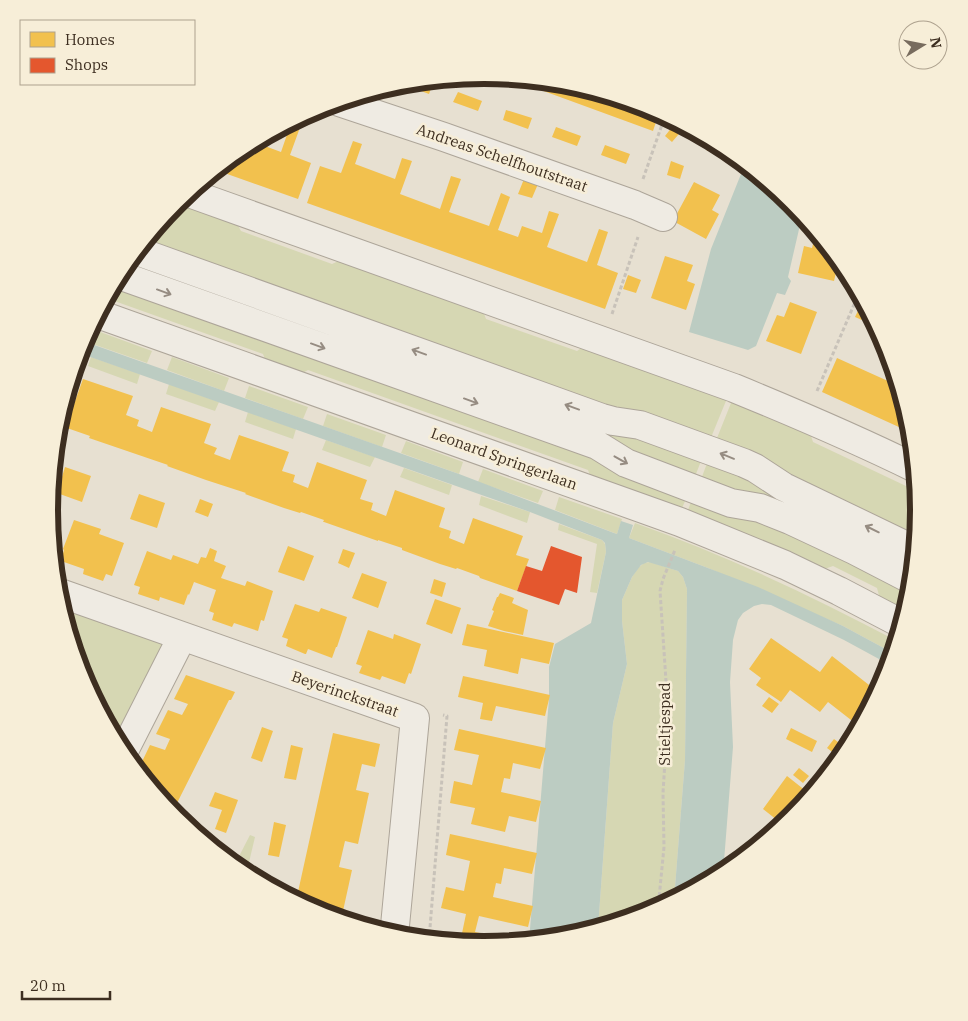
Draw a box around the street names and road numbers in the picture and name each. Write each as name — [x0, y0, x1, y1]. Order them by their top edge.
street label: Andreas Schelfhoutstraat — [414, 119, 590, 196]
street label: Leonard Springerlaan — [428, 423, 580, 494]
street label: Beyerinckstraat — [289, 666, 401, 721]
street label: Stieltjespad — [655, 682, 674, 766]

